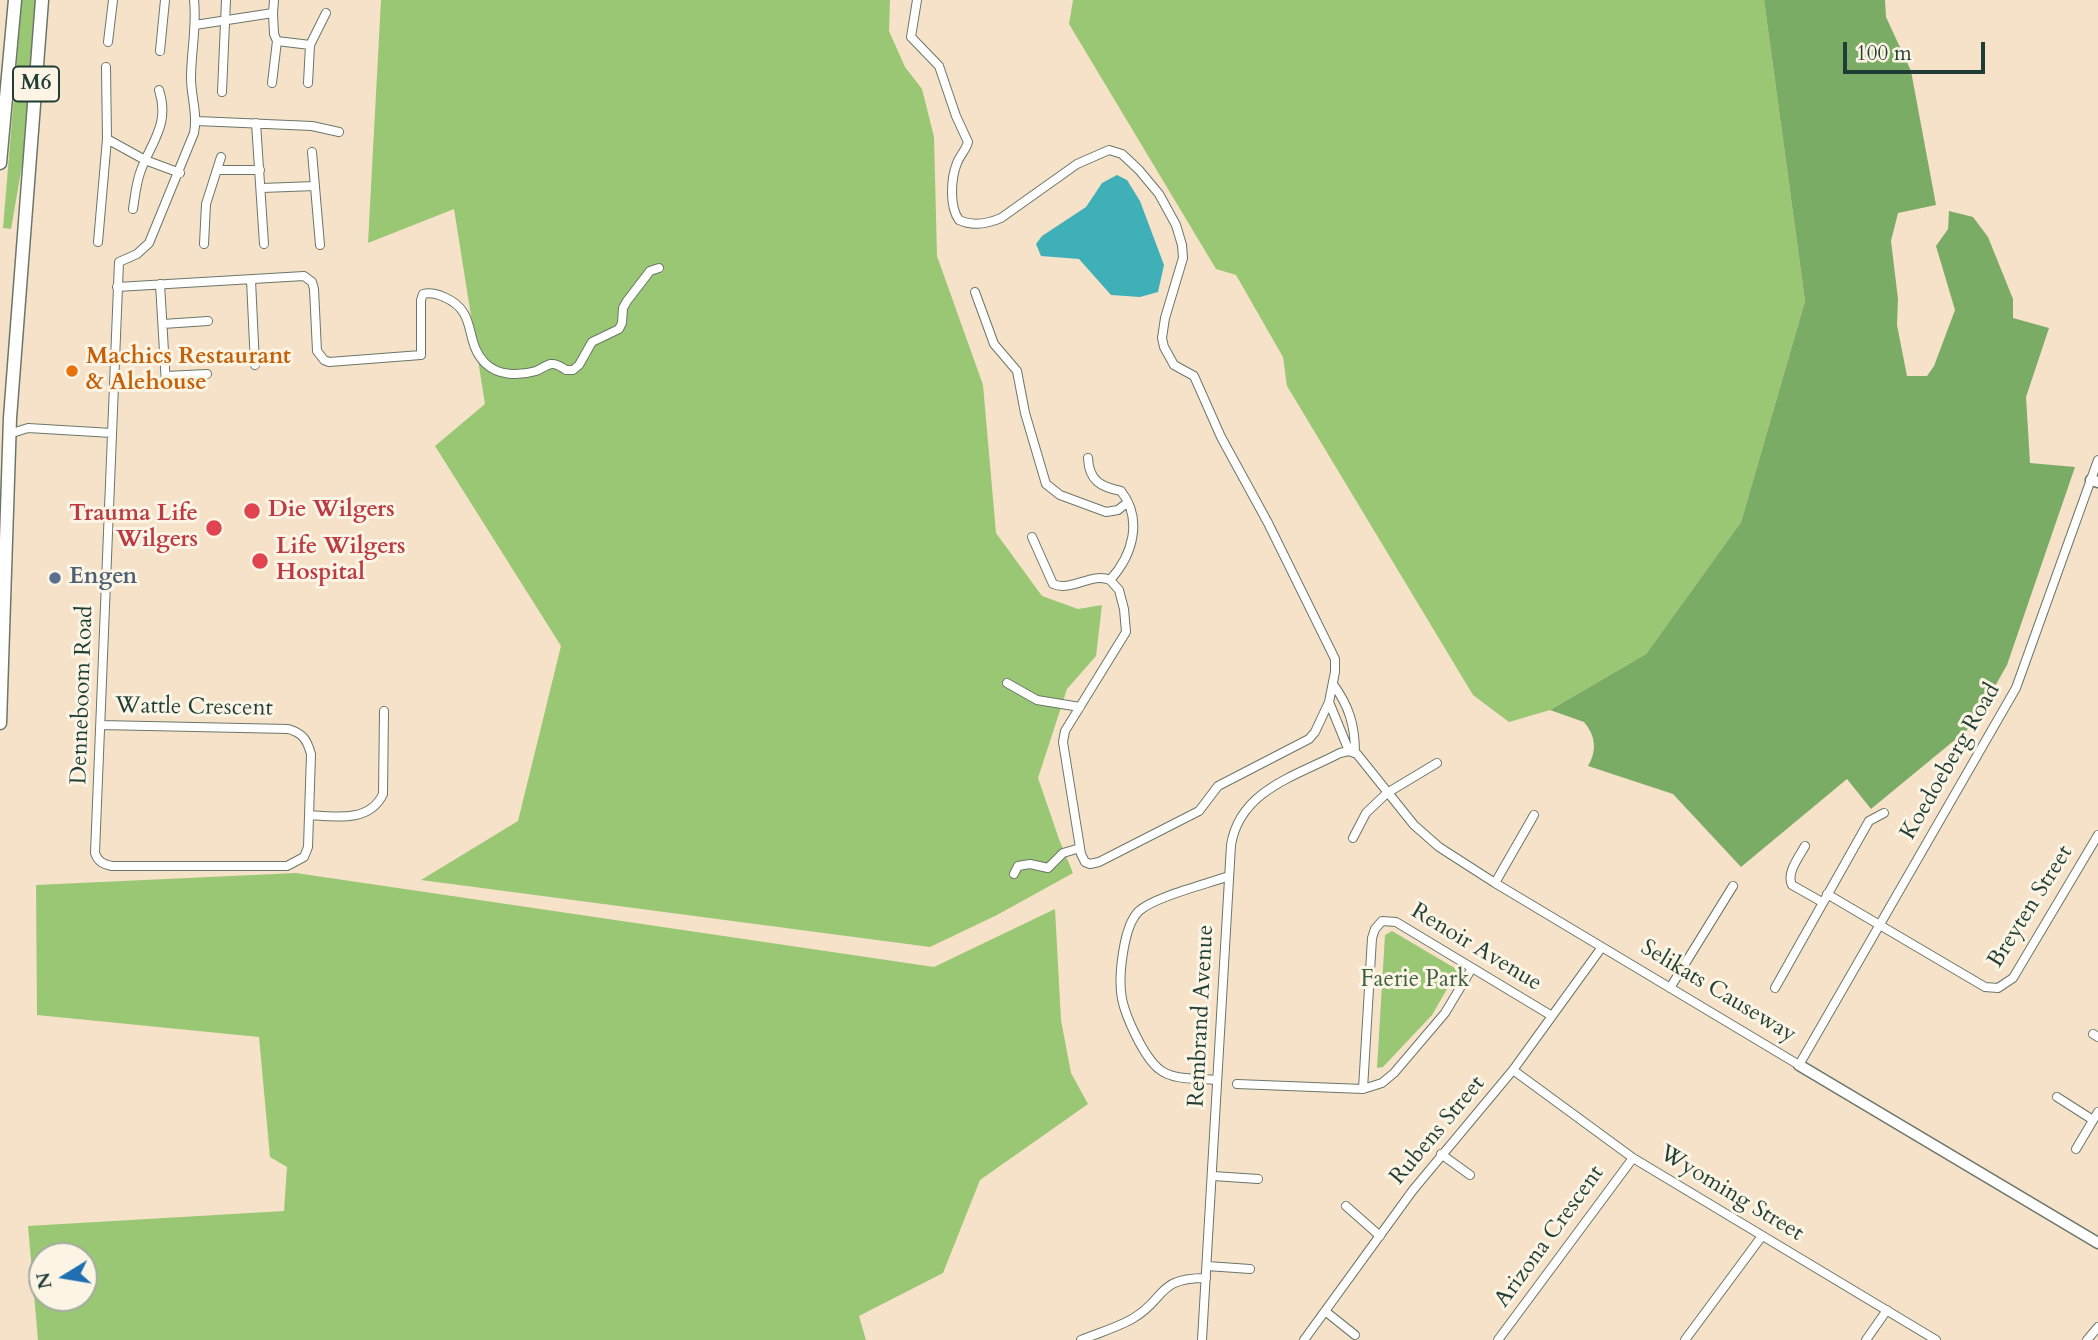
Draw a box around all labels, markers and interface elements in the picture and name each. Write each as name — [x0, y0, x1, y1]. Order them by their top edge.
scale bar — [1846, 28, 1988, 72]
text: 100 m — [1856, 39, 1912, 68]
road number: M6 — [13, 66, 59, 102]
place label: Machics Restaurant & Alehouse — [86, 344, 291, 398]
marker: Machics Restaurant & Alehouse — [64, 363, 80, 379]
place label: Die Wilgers — [268, 497, 395, 525]
place label: Trauma Life Wilgers — [69, 501, 198, 555]
marker: Die Wilgers — [242, 501, 262, 521]
marker: Trauma Life Wilgers — [204, 518, 224, 538]
place label: Life Wilgers Hospital — [276, 534, 405, 588]
marker: Life Wilgers Hospital — [250, 551, 270, 571]
place label: Engen — [69, 564, 137, 592]
marker: Engen — [47, 570, 63, 586]
street label: Denneboom Road — [66, 605, 100, 785]
street label: Koedoeberg Road — [1895, 679, 2007, 845]
street label: Wattle Crescent — [115, 693, 273, 723]
street label: Breyten Street — [1982, 841, 2080, 973]
street label: Renoir Avenue — [1406, 898, 1546, 998]
street label: Rembrand Avenue — [1183, 924, 1221, 1108]
street label: Selikats Causeway — [1635, 935, 1801, 1049]
park label: Faerie Park — [1360, 967, 1470, 995]
street label: Rubens Street — [1384, 1071, 1492, 1191]
street label: Wyoming Street — [1654, 1140, 1808, 1248]
street label: Arizona Crescent — [1489, 1161, 1611, 1313]
north arrow — [28, 1242, 98, 1312]
text: N — [30, 1270, 59, 1291]

